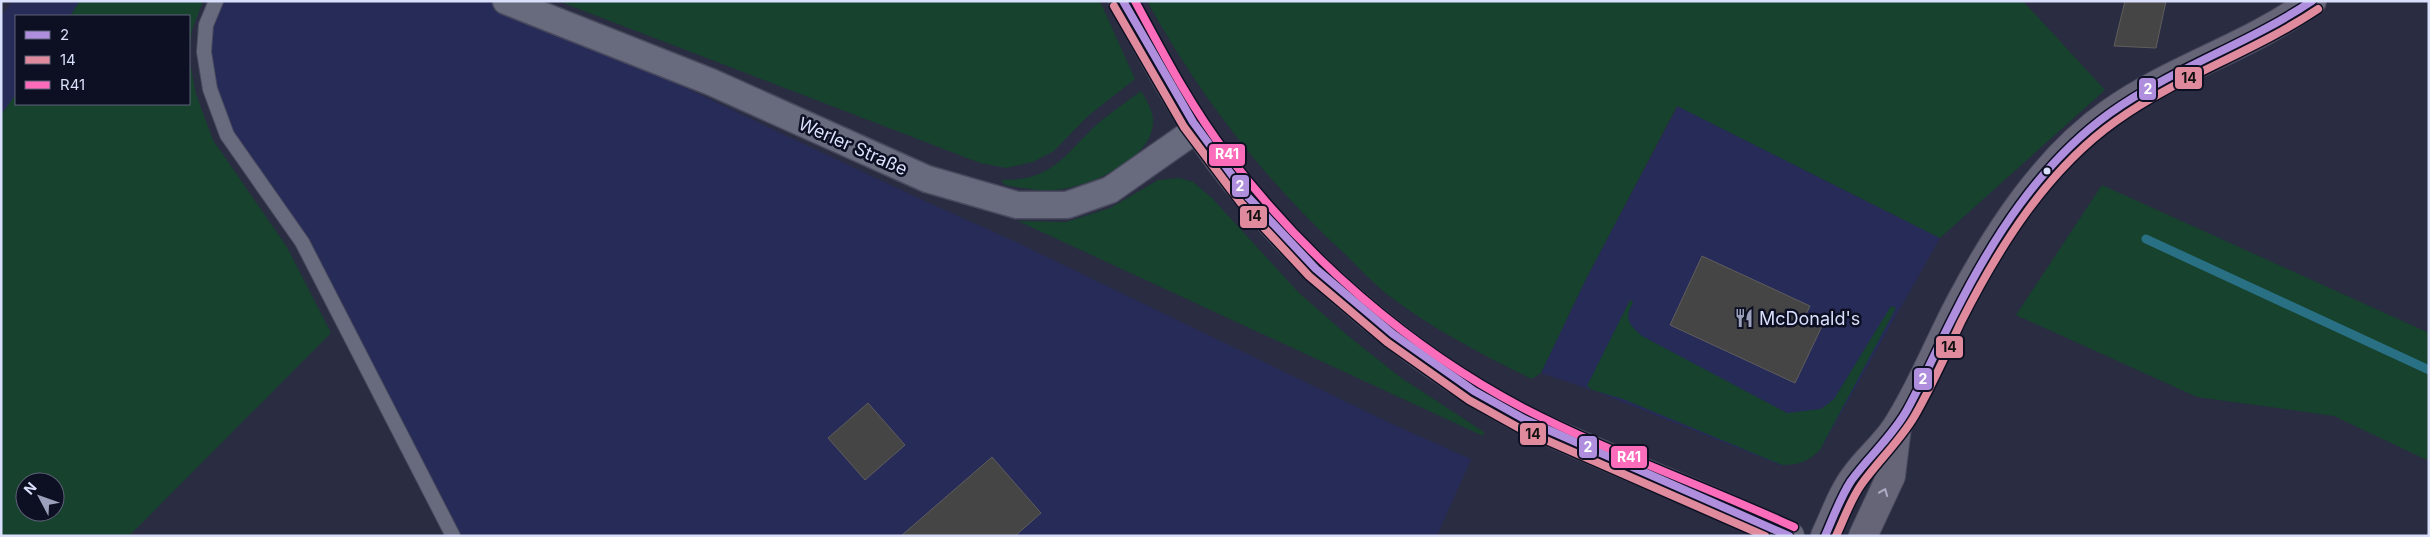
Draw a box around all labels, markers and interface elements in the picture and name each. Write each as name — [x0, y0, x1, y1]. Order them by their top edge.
legend — [15, 15, 190, 105]
text: 2 — [60, 25, 69, 44]
text: 14 — [60, 50, 76, 69]
line badge: 14 — [2174, 66, 2203, 90]
text: 14 — [2181, 69, 2197, 86]
text: R41 — [60, 75, 85, 94]
line badge: 2 — [2138, 77, 2157, 101]
text: 2 — [2144, 80, 2153, 97]
street label: Werler Straße — [795, 113, 911, 179]
line badge: R41 — [1208, 143, 1246, 167]
text: R41 — [1215, 145, 1239, 162]
unlabelled marker — [2042, 166, 2052, 176]
line badge: 2 — [1231, 174, 1250, 198]
text: 2 — [1236, 177, 1245, 194]
line badge: 14 — [1239, 205, 1268, 229]
text: 14 — [1246, 207, 1262, 224]
restaurant icon: McDonald's — [1733, 307, 1755, 329]
place label: McDonald's — [1759, 308, 1860, 329]
line badge: 14 — [1935, 335, 1964, 359]
text: 14 — [1941, 338, 1957, 355]
line badge: 2 — [1913, 367, 1933, 391]
text: 2 — [1919, 370, 1928, 387]
line badge: 14 — [1519, 422, 1547, 446]
text: 14 — [1525, 425, 1541, 442]
line badge: 2 — [1578, 435, 1598, 459]
text: 2 — [1584, 438, 1593, 455]
line badge: R41 — [1610, 445, 1648, 469]
text: R41 — [1617, 448, 1641, 465]
north arrow — [15, 472, 65, 522]
text: N — [20, 479, 40, 498]
one-way arrow — [1878, 488, 1888, 497]

